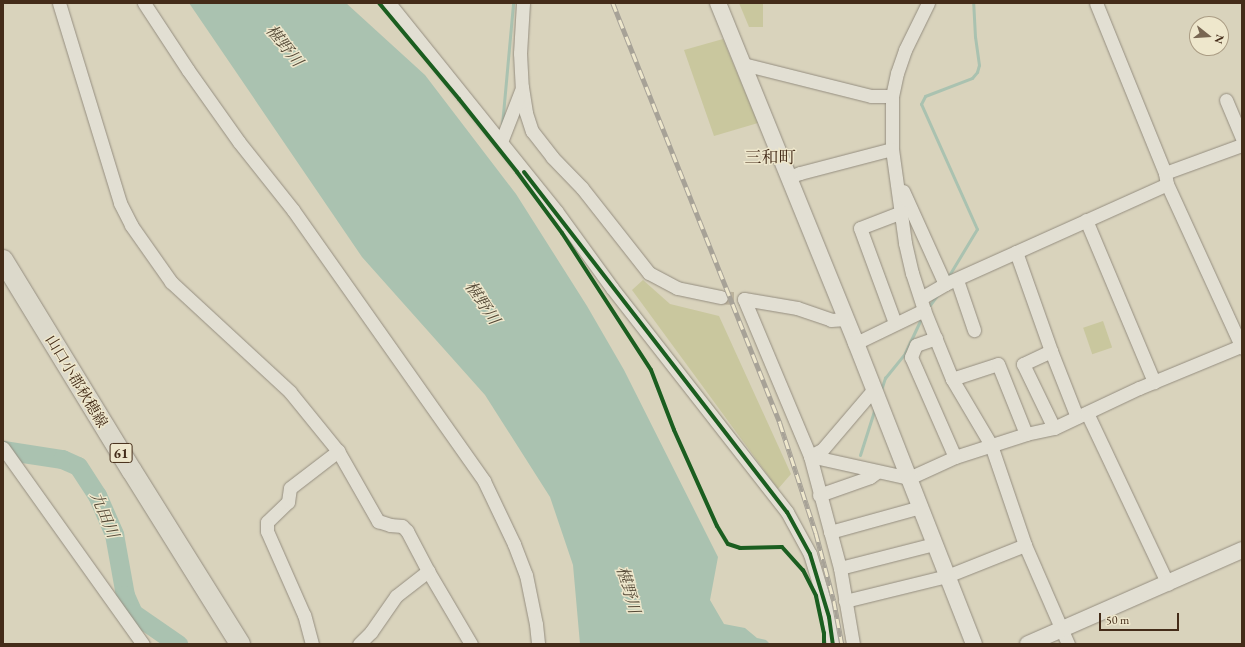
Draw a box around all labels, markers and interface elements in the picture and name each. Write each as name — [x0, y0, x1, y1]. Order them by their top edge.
north arrow — [1189, 16, 1229, 56]
water label: 椹野川 — [261, 21, 307, 71]
text: N — [1212, 33, 1228, 46]
district label: 三和町 — [745, 148, 795, 168]
water label: 椹野川 — [461, 278, 503, 328]
street label: 山口小郡秋穂線 — [42, 331, 112, 431]
road number: 61 — [109, 441, 133, 465]
water label: 九田川 — [86, 489, 122, 541]
water label: 椹野川 — [612, 564, 644, 616]
scale bar — [1101, 605, 1181, 631]
text: 50 m — [1106, 612, 1129, 628]

